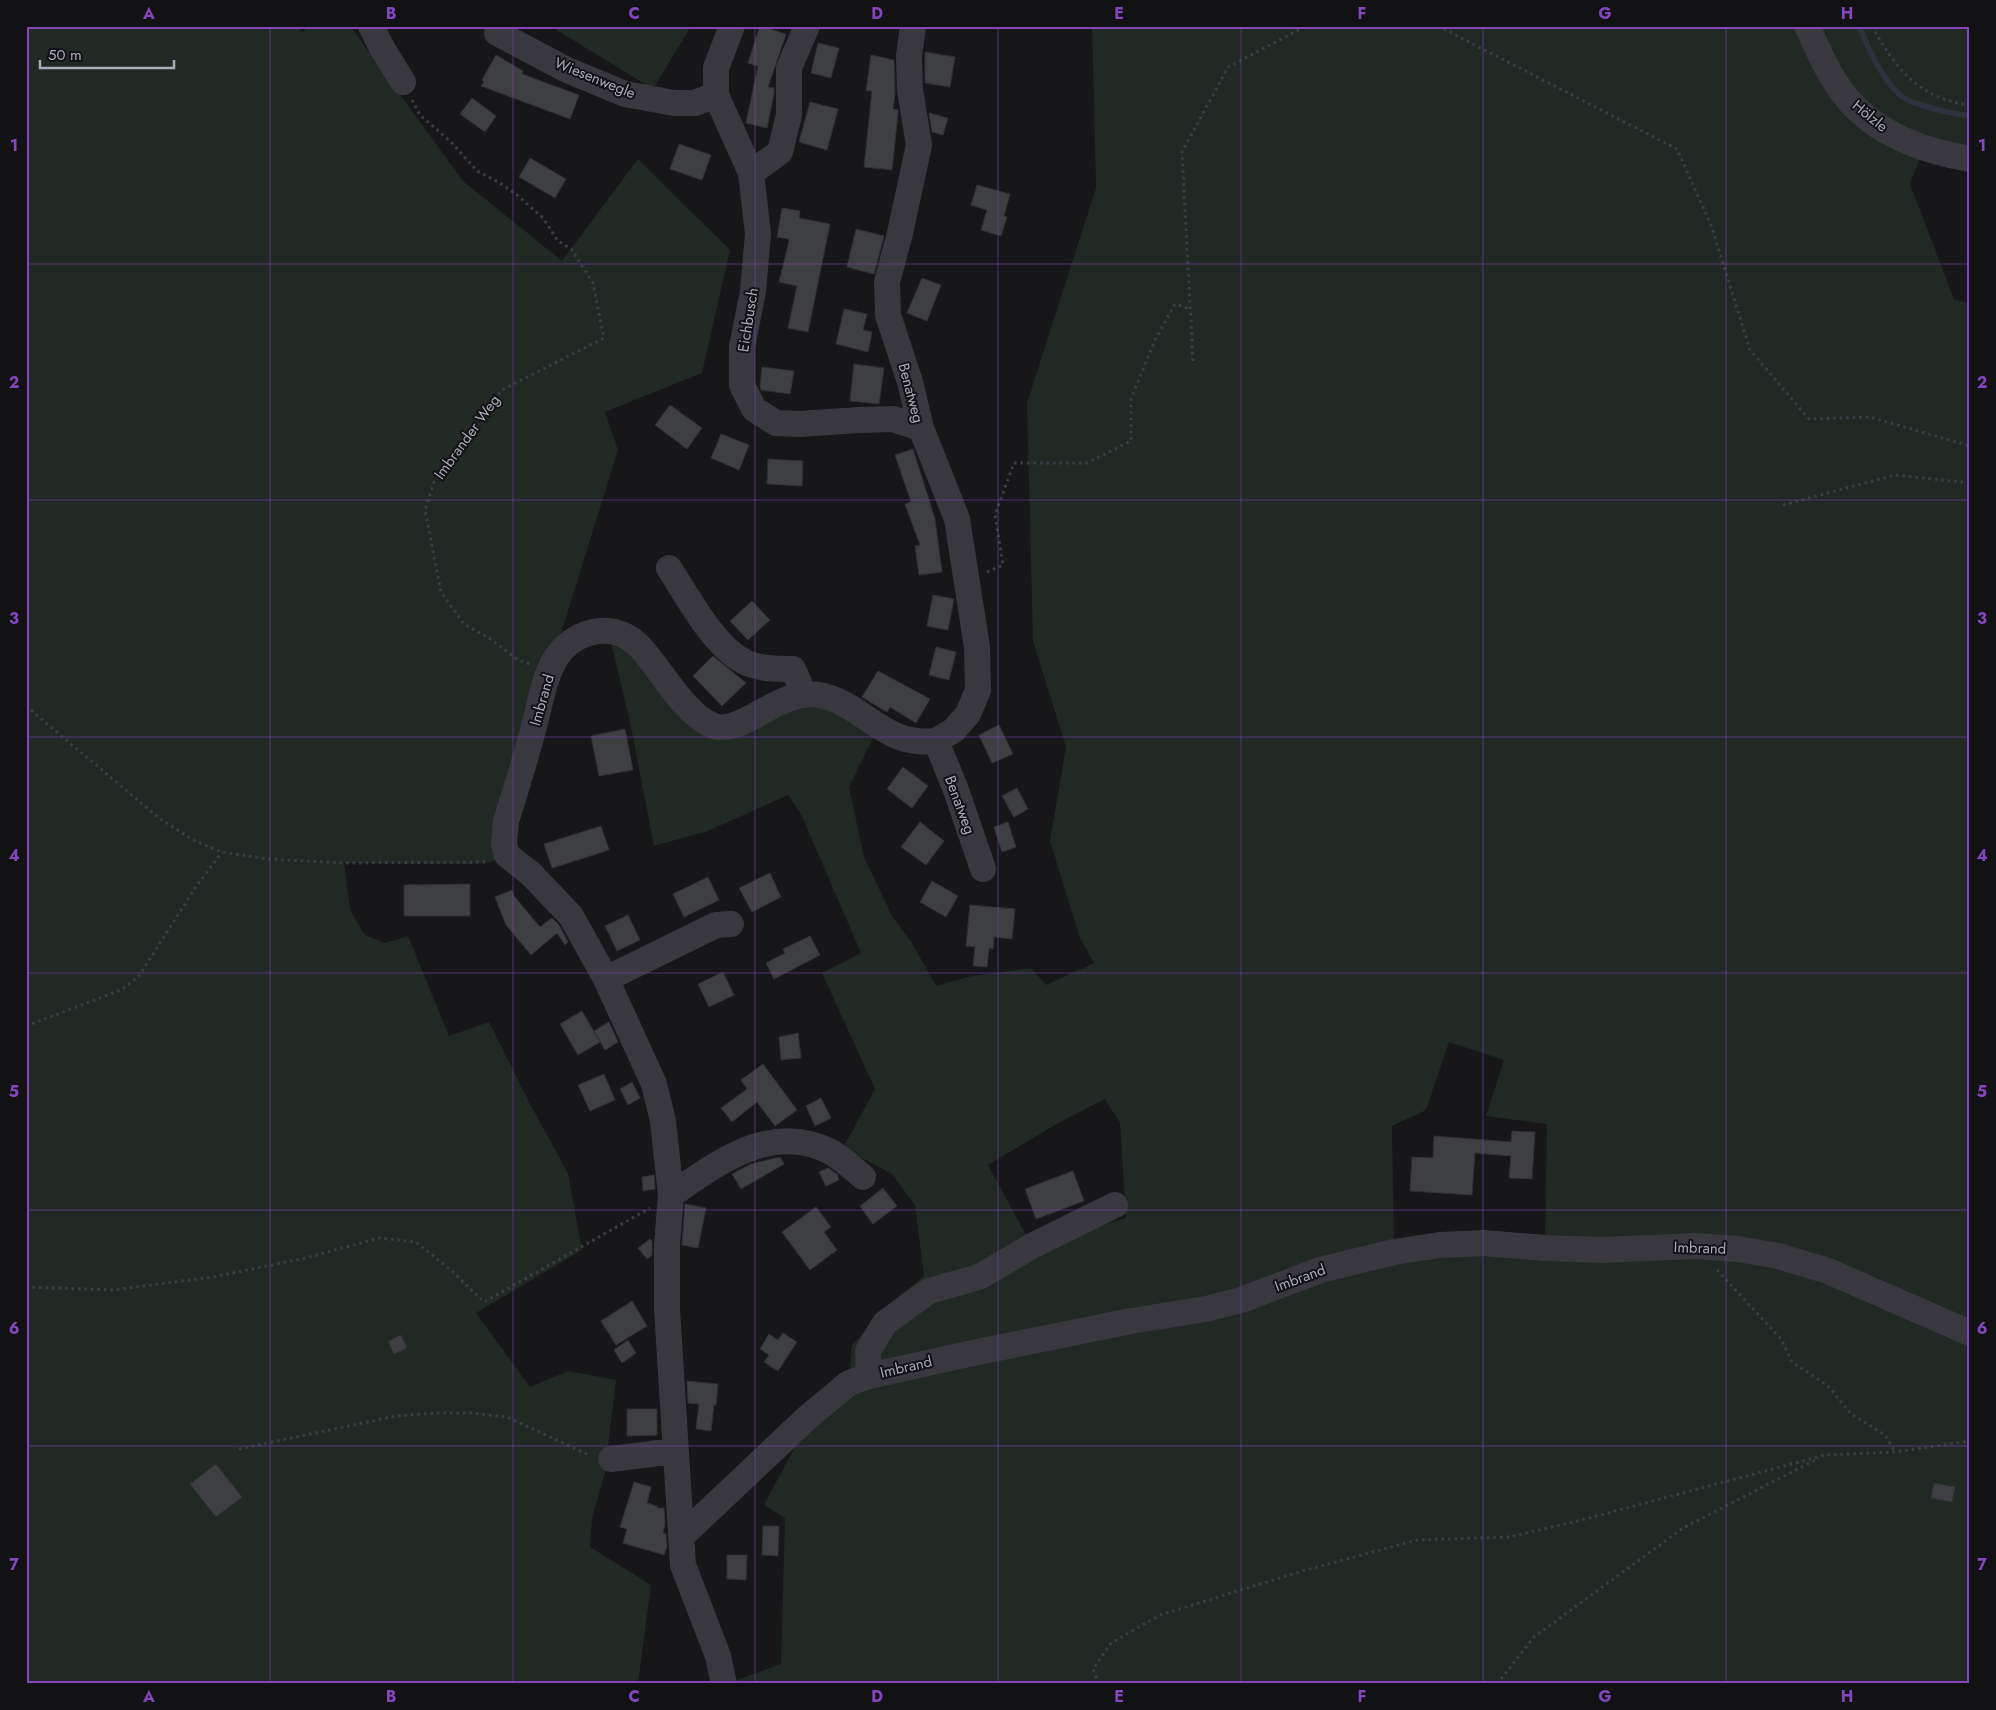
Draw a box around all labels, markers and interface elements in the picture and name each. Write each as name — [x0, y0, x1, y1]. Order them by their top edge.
text: A — [142, 2, 155, 25]
text: B — [386, 2, 396, 25]
text: C — [628, 2, 640, 25]
text: D — [871, 2, 883, 25]
text: E — [1114, 2, 1124, 25]
text: F — [1358, 2, 1366, 25]
text: G — [1598, 2, 1612, 25]
text: H — [1841, 2, 1853, 25]
scale bar — [40, 38, 174, 70]
text: 50 m — [48, 44, 82, 66]
street label: Wiesenwegle — [551, 52, 639, 104]
street label: Hölzle — [1847, 95, 1893, 137]
text: 1 — [10, 134, 18, 157]
text: 1 — [1978, 134, 1986, 157]
street label: Eichbusch — [732, 286, 764, 354]
street label: Benatweg — [892, 361, 930, 425]
text: 2 — [9, 371, 19, 394]
text: 2 — [1977, 371, 1987, 394]
street label: Imbrander Weg — [429, 390, 505, 484]
text: 3 — [9, 607, 19, 630]
text: 3 — [1977, 607, 1987, 630]
street label: Imbrand — [524, 672, 560, 728]
street label: Benatweg — [939, 773, 981, 837]
text: 4 — [8, 844, 20, 867]
text: 4 — [1976, 844, 1988, 867]
text: 5 — [9, 1080, 19, 1103]
text: 5 — [1977, 1080, 1987, 1103]
street label: Imbrand — [1673, 1236, 1727, 1260]
street label: Imbrand — [1271, 1259, 1329, 1297]
text: 6 — [9, 1317, 19, 1340]
text: 6 — [1977, 1317, 1987, 1340]
street label: Imbrand — [878, 1350, 934, 1384]
text: 7 — [9, 1553, 19, 1576]
text: 7 — [1977, 1553, 1987, 1576]
text: A — [142, 1685, 155, 1708]
text: B — [386, 1685, 396, 1708]
text: C — [628, 1685, 640, 1708]
text: D — [871, 1685, 883, 1708]
text: E — [1114, 1685, 1124, 1708]
text: F — [1358, 1685, 1366, 1708]
text: G — [1598, 1685, 1612, 1708]
text: H — [1841, 1685, 1853, 1708]

